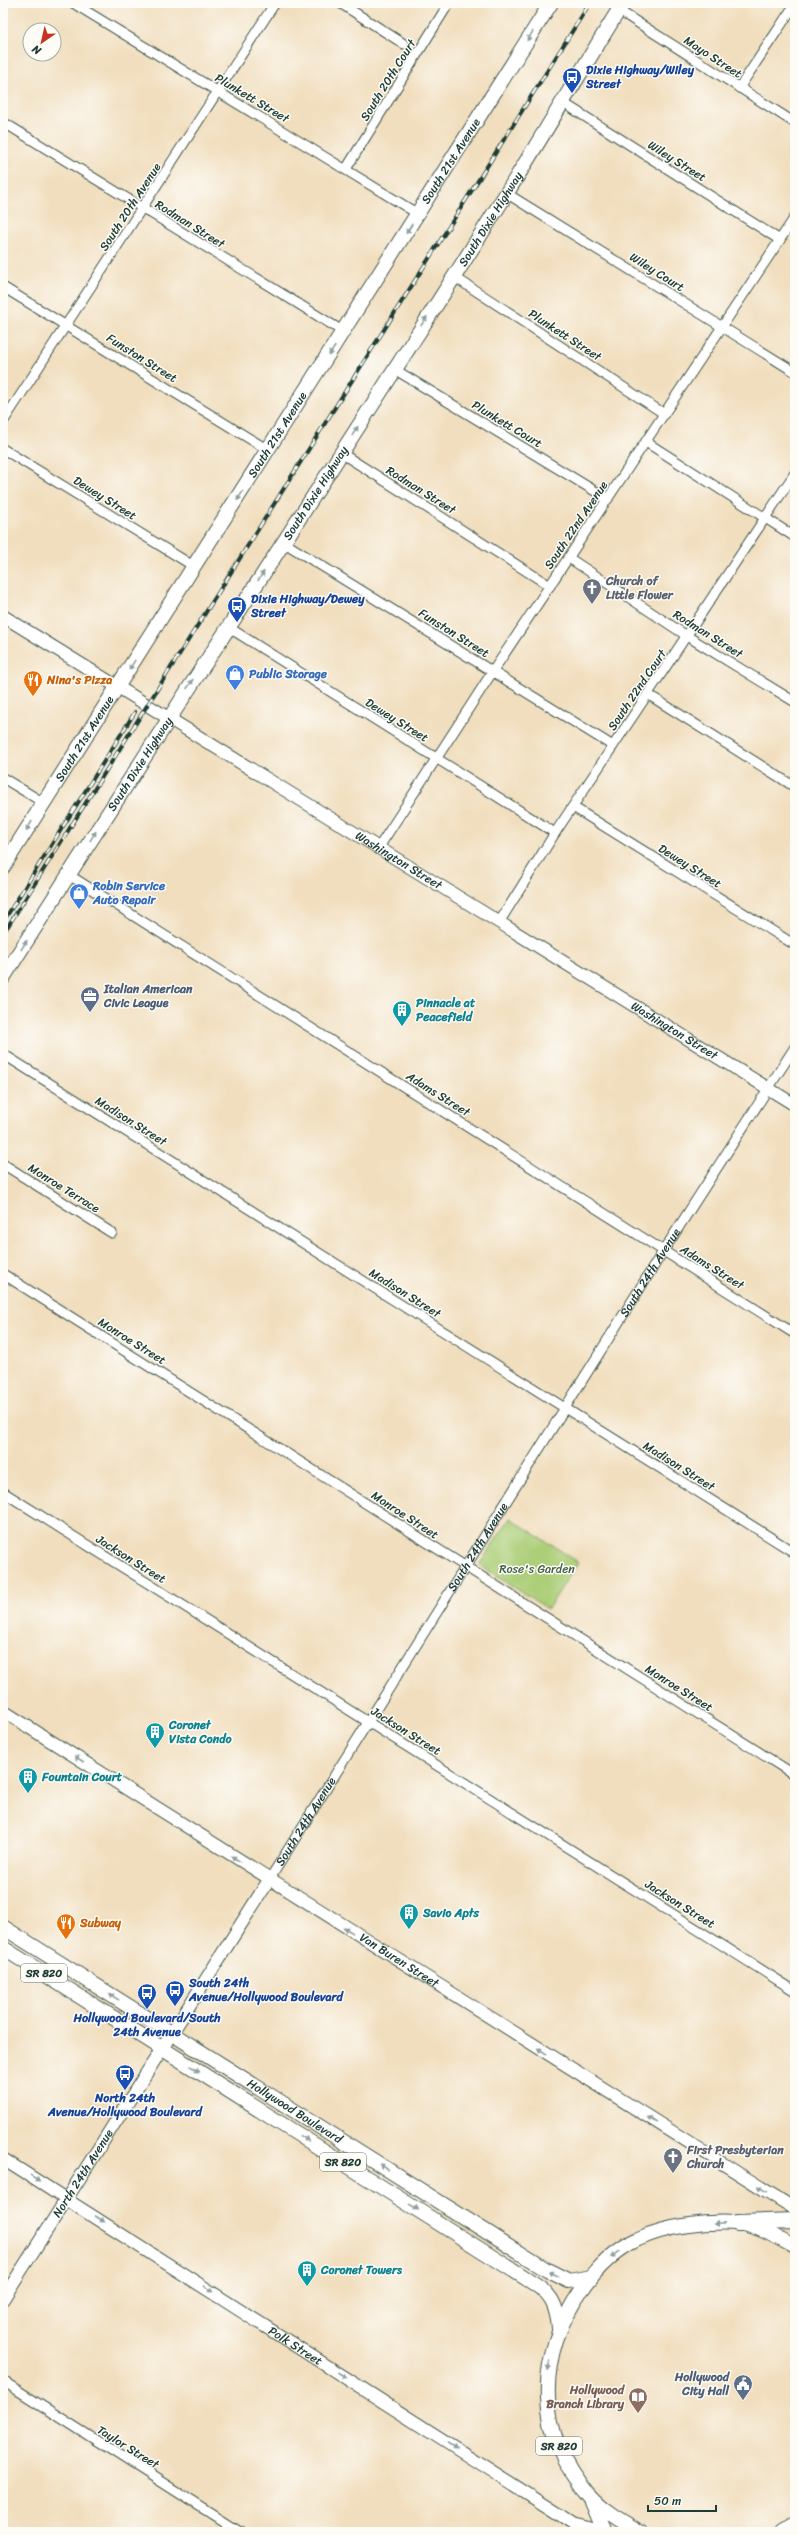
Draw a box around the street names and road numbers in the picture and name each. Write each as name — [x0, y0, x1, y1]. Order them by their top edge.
street label: Mayo Street — [679, 30, 747, 84]
street label: South 20th Court — [354, 34, 423, 125]
street label: Plunkett Street — [210, 67, 295, 130]
street label: South 21st Avenue — [415, 113, 487, 209]
street label: Wiley Street — [643, 134, 711, 188]
street label: South 20th Avenue — [93, 158, 167, 256]
street label: South Dixie Highway — [452, 167, 529, 271]
street label: Rodman Street — [151, 194, 230, 255]
street label: Wiley Court — [625, 246, 689, 298]
street label: Plunkett Street — [524, 303, 607, 368]
street label: Funston Street — [102, 327, 182, 389]
street label: South 21st Avenue — [242, 387, 313, 482]
street label: Plunkett Court — [467, 394, 547, 454]
street label: South Dixie Highway — [277, 441, 355, 545]
street label: Rodman Street — [382, 460, 461, 521]
street label: Dewey Street — [69, 470, 141, 526]
street label: South 22nd Avenue — [538, 476, 614, 574]
street label: Funston Street — [414, 602, 494, 664]
street label: Rodman Street — [669, 604, 748, 665]
street label: South 22nd Court — [602, 644, 673, 735]
street label: South 21st Avenue — [49, 691, 120, 786]
street label: Dewey Street — [361, 692, 433, 748]
street label: South Dixie Highway — [101, 712, 179, 816]
street label: Washington Street — [351, 825, 447, 896]
street label: Dewey Street — [654, 838, 726, 894]
street label: Washington Street — [627, 995, 723, 1066]
street label: Adams Street — [401, 1065, 475, 1123]
street label: Madison Street — [91, 1090, 172, 1153]
street label: Monroe Terrace — [24, 1157, 105, 1219]
street label: South 24th Avenue — [613, 1223, 687, 1322]
street label: Adams Street — [675, 1238, 749, 1296]
street label: Madison Street — [365, 1262, 446, 1325]
street label: Monroe Street — [93, 1311, 171, 1371]
street label: Madison Street — [639, 1435, 720, 1498]
street label: Monroe Street — [367, 1485, 443, 1545]
street label: South 24th Avenue — [441, 1498, 514, 1596]
street label: Jackson Street — [91, 1528, 171, 1589]
street label: Monroe Street — [640, 1658, 718, 1718]
street label: Jackson Street — [366, 1700, 446, 1761]
street label: South 24th Avenue — [269, 1772, 342, 1871]
street label: Jackson Street — [640, 1873, 720, 1934]
street label: Van Buren Street — [355, 1927, 444, 1994]
road number: SR 820 — [21, 1964, 67, 1982]
street label: Hollywood Boulevard — [243, 2072, 348, 2150]
street label: North 24th Avenue — [46, 2124, 119, 2222]
road number: SR 820 — [320, 2153, 366, 2171]
street label: Polk Street — [264, 2320, 327, 2372]
street label: Taylor Street — [93, 2419, 164, 2475]
road number: SR 820 — [536, 2437, 582, 2455]

